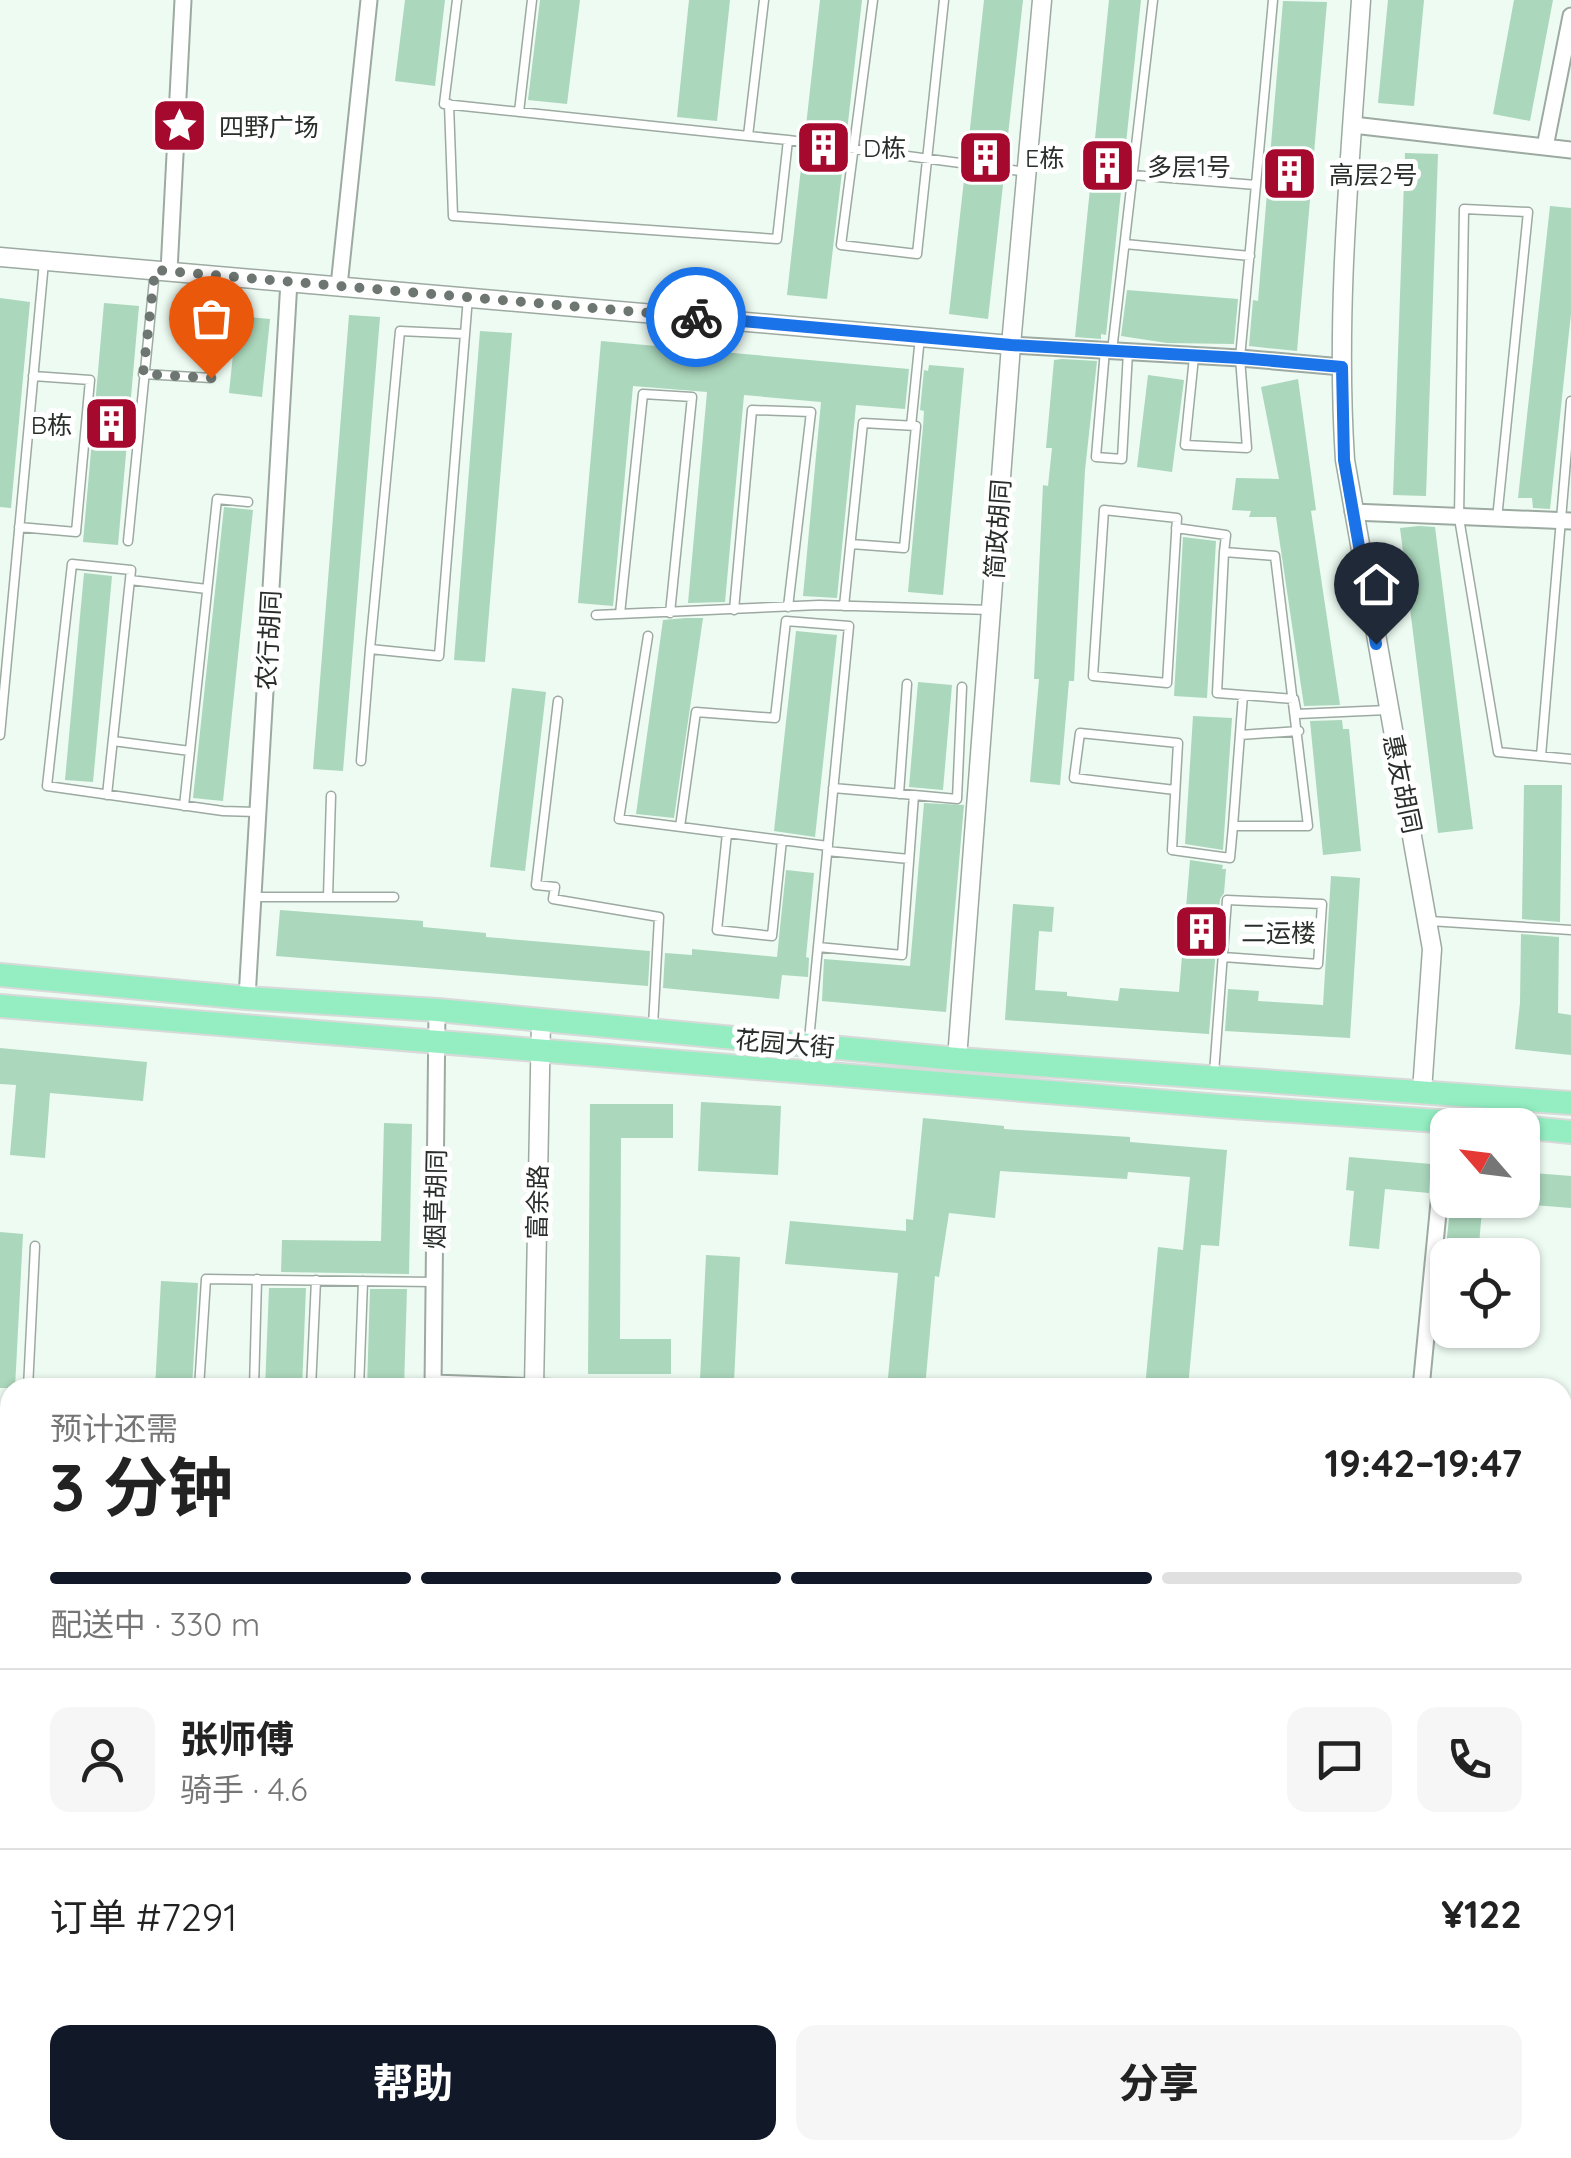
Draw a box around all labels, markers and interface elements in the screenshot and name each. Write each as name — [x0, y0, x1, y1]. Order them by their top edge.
place icon: 四野广场 — [150, 96, 210, 156]
place label: 四野广场 — [219, 111, 319, 142]
building icon: D栋 — [794, 117, 854, 177]
building icon: E栋 — [956, 127, 1016, 187]
place label: D栋 — [863, 132, 906, 163]
building icon: 多层1号 — [1078, 136, 1138, 196]
place label: E栋 — [1025, 142, 1064, 173]
building icon: 高层2号 — [1260, 144, 1320, 204]
place label: 多层1号 — [1147, 151, 1231, 182]
place label: 高层2号 — [1329, 159, 1418, 190]
courier — [646, 267, 746, 367]
pin — [169, 276, 254, 379]
icon: bike — [669, 290, 724, 345]
icon: bag — [184, 291, 239, 346]
building icon: B栋 — [81, 394, 141, 454]
place label: B栋 — [31, 409, 72, 440]
street label: 简政胡同 — [978, 478, 1016, 580]
pin — [1334, 542, 1419, 645]
icon: home — [1349, 557, 1404, 612]
street label: 农行胡同 — [250, 589, 286, 691]
street label: 惠友胡同 — [1377, 732, 1429, 836]
building icon: 二运楼 — [1172, 902, 1232, 962]
place label: 二运楼 — [1241, 917, 1316, 948]
street label: 花园大街 — [734, 1023, 836, 1063]
north arrow — [1430, 1108, 1540, 1218]
map controls — [1430, 1108, 1540, 1348]
street label: 烟草胡同 — [419, 1149, 451, 1249]
street label: 富余路 — [521, 1164, 553, 1240]
button: locate — [1430, 1238, 1540, 1348]
text: 预计还需 — [50, 1408, 178, 1448]
text: 19:42–19:47 — [1324, 1439, 1522, 1487]
text: 3 分钟 — [50, 1446, 233, 1527]
text: 配送中 · 330 m — [50, 1604, 260, 1644]
button: person — [50, 1707, 155, 1812]
button: chat — [1287, 1707, 1392, 1812]
button: phone — [1417, 1707, 1522, 1812]
text: 张师傅 — [180, 1715, 294, 1763]
text: 骑手 · 4.6 — [180, 1769, 308, 1809]
text: ¥122 — [1441, 1890, 1522, 1938]
text: 订单 #7291 — [50, 1893, 237, 1941]
button: 帮助 — [50, 2025, 776, 2140]
button: 分享 — [796, 2025, 1522, 2140]

